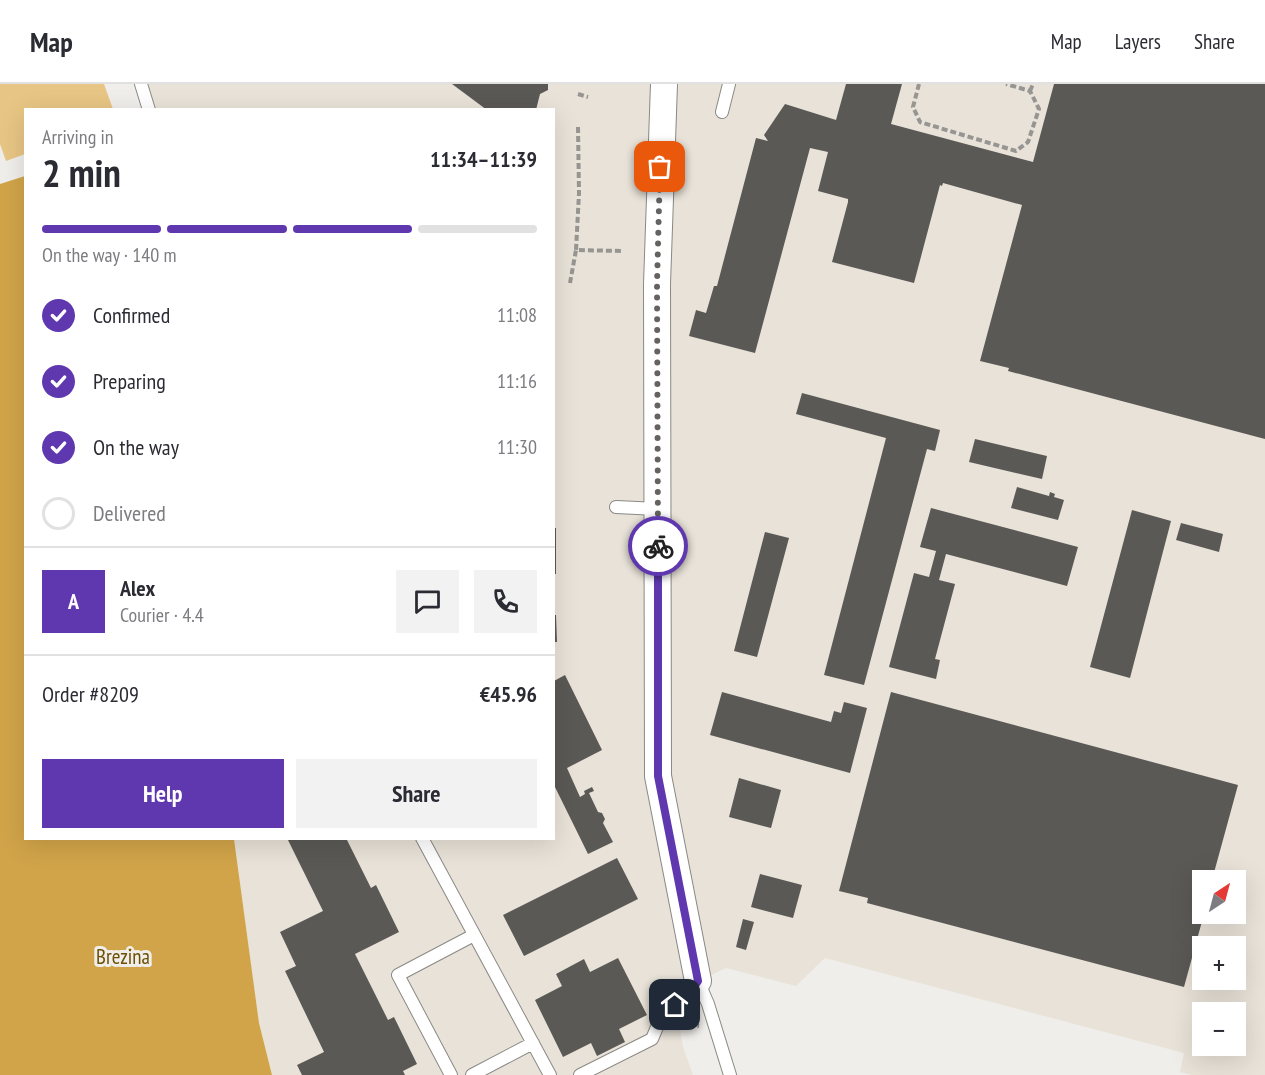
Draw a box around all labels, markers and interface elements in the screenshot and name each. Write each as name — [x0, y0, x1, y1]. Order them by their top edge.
text: Map — [30, 23, 73, 60]
text: Map — [1051, 28, 1082, 55]
text: Layers — [1115, 28, 1161, 55]
text: Share — [1194, 28, 1235, 55]
text: Arriving in — [42, 124, 114, 150]
pin — [634, 141, 685, 192]
text: 11:34–11:39 — [430, 145, 537, 173]
text: 2 min — [42, 147, 121, 198]
icon: bag — [643, 150, 676, 183]
text: On the way · 140 m — [42, 242, 177, 268]
icon: check — [42, 299, 75, 332]
text: Confirmed — [93, 301, 170, 329]
text: 11:08 — [497, 302, 537, 328]
icon: check — [42, 365, 75, 398]
text: Preparing — [93, 367, 166, 395]
text: 11:16 — [497, 368, 537, 394]
icon: check — [42, 431, 75, 464]
text: On the way — [93, 433, 179, 461]
text: 11:30 — [497, 434, 537, 460]
text: Delivered — [93, 499, 166, 527]
courier — [628, 516, 688, 576]
icon: bike — [642, 530, 675, 563]
button: chat — [396, 570, 459, 633]
button: phone — [474, 570, 537, 633]
text: Alex — [120, 574, 155, 602]
text: A — [68, 587, 79, 615]
text: Courier · 4.4 — [120, 602, 204, 628]
text: Order #8209 — [42, 680, 139, 708]
text: €45.96 — [480, 680, 537, 708]
button: Help — [42, 759, 284, 828]
button: Share — [296, 759, 537, 828]
north arrow — [1192, 870, 1246, 924]
map controls — [1192, 870, 1246, 1056]
button: + — [1192, 936, 1246, 990]
park label: Brezina — [96, 943, 150, 970]
pin — [649, 979, 700, 1030]
icon: home — [658, 988, 691, 1021]
button: − — [1192, 1002, 1246, 1056]

